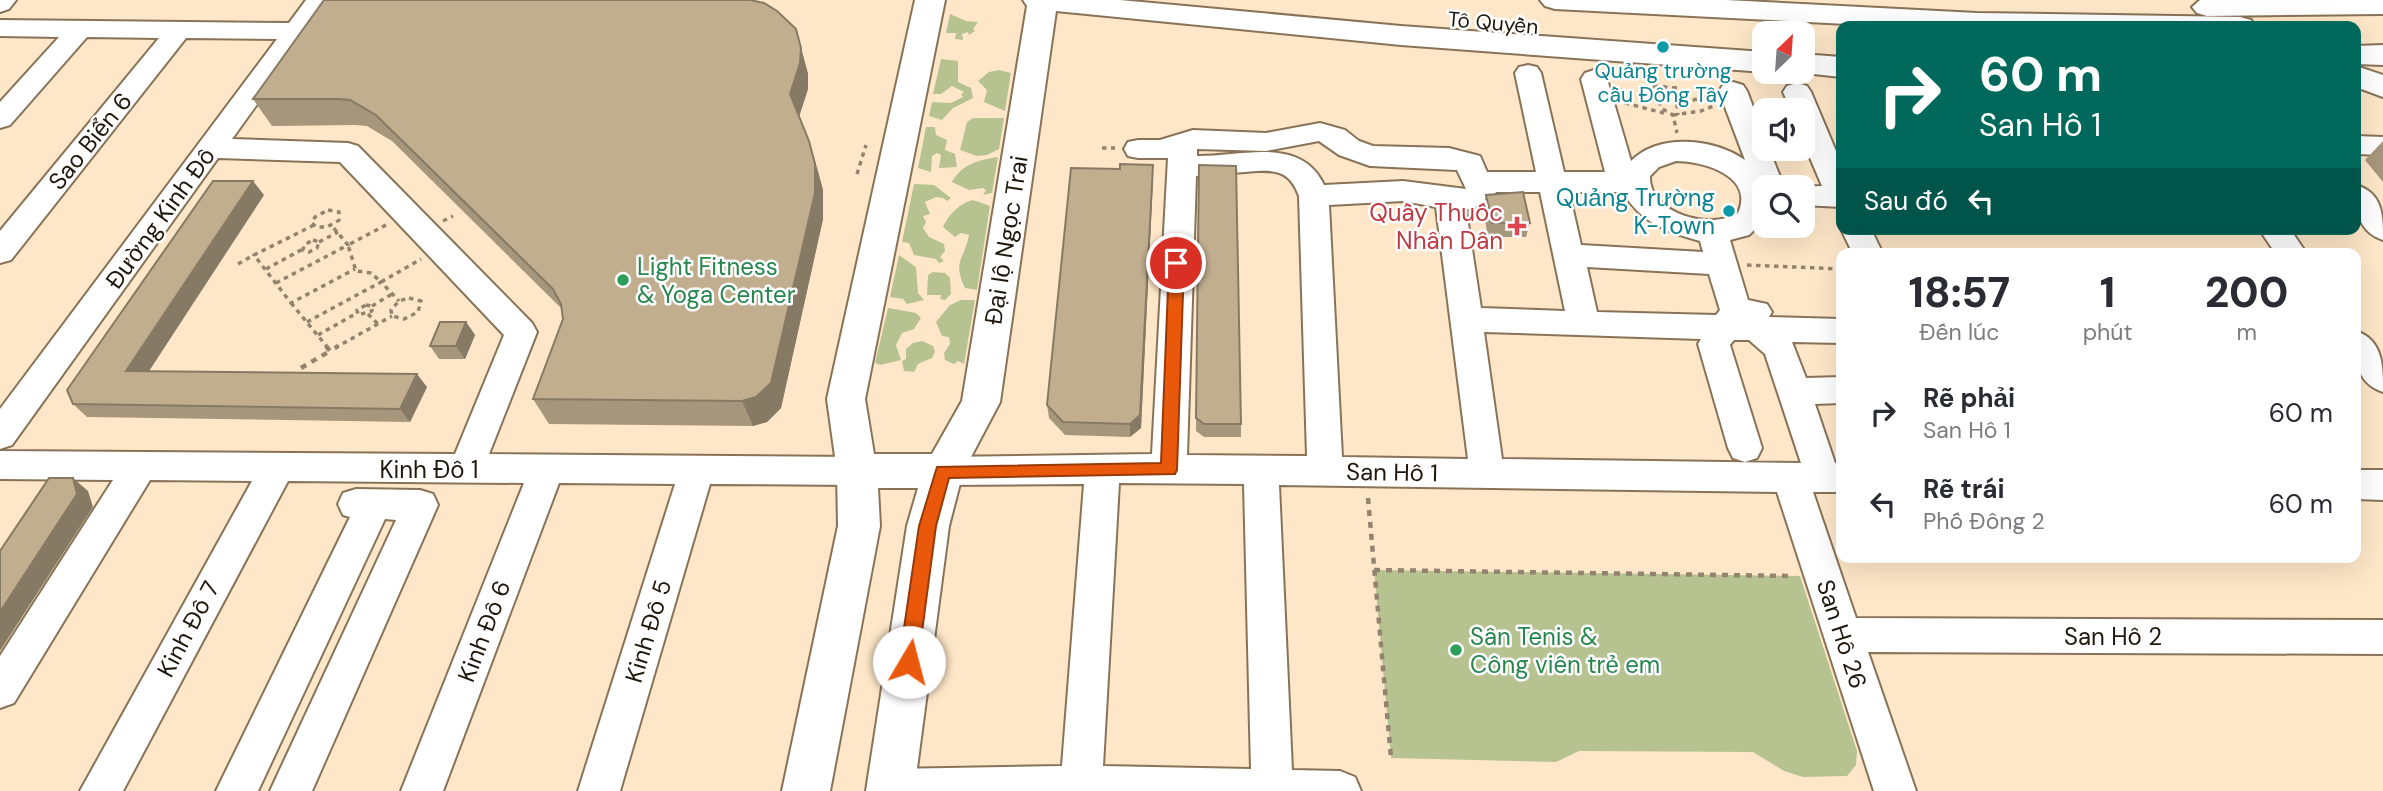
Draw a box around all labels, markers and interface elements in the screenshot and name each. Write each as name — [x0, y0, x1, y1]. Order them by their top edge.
street label: Tô Quyền — [1447, 5, 1539, 41]
north arrow — [1752, 21, 1815, 84]
map controls — [1752, 21, 1815, 238]
marker: Quảng trường cầu Đông Tây — [1655, 39, 1671, 55]
text: 60 m — [1979, 42, 2102, 106]
icon: right — [1864, 49, 1955, 140]
place label: Quảng trường cầu Đông Tây — [1595, 57, 1732, 109]
street label: Sao Biển 6 — [41, 86, 139, 196]
button: sound — [1752, 98, 1815, 161]
text: San Hô 1 — [1979, 104, 2101, 146]
street label: Đường Kinh Đô — [98, 141, 222, 295]
street label: Đại lộ Ngọc Trai — [977, 153, 1035, 327]
button: search — [1752, 175, 1815, 238]
place label: Quảng Trường K-Town — [1556, 182, 1715, 241]
icon: left — [1962, 182, 2000, 220]
text: Sau đó — [1864, 184, 1948, 218]
place label: Quầy Thuốc Nhân Dân — [1369, 197, 1503, 256]
marker: Quảng Trường K-Town — [1721, 203, 1737, 219]
marker: Quầy Thuốc Nhân Dân — [1509, 218, 1525, 234]
pin — [1146, 233, 1206, 293]
icon: arrive — [1157, 244, 1195, 282]
place label: Light Fitness & Yoga Center — [637, 251, 796, 310]
text: 18:57 — [1909, 265, 2010, 320]
text: 1 — [2100, 265, 2115, 320]
text: 200 — [2205, 265, 2288, 320]
marker: Light Fitness & Yoga Center — [615, 272, 631, 288]
text: Đến lúc — [1919, 317, 1999, 347]
text: phút — [2083, 317, 2132, 347]
text: m — [2236, 317, 2257, 347]
text: Rẽ phải — [1923, 381, 2015, 415]
icon: right — [1864, 394, 1902, 432]
text: 60 m — [2269, 396, 2333, 430]
text: San Hô 1 — [1923, 415, 2011, 445]
street label: Kinh Đô 1 — [380, 454, 478, 485]
street label: San Hô 1 — [1346, 456, 1438, 488]
text: Rẽ trái — [1923, 472, 2005, 506]
icon: left — [1864, 485, 1902, 523]
text: 60 m — [2269, 487, 2333, 521]
text: Phố Đông 2 — [1923, 506, 2045, 536]
street label: San Hô 26 — [1810, 575, 1874, 693]
street label: Kinh Đô 7 — [150, 576, 226, 682]
street label: Kinh Đô 6 — [450, 576, 518, 686]
street label: Kinh Đô 5 — [618, 576, 678, 686]
place label: Sân Tenis & Công viên trẻ em — [1470, 621, 1660, 680]
street label: San Hô 2 — [2064, 621, 2162, 652]
position arrow — [872, 625, 946, 699]
marker: Sân Tenis & Công viên trẻ em — [1448, 642, 1464, 658]

